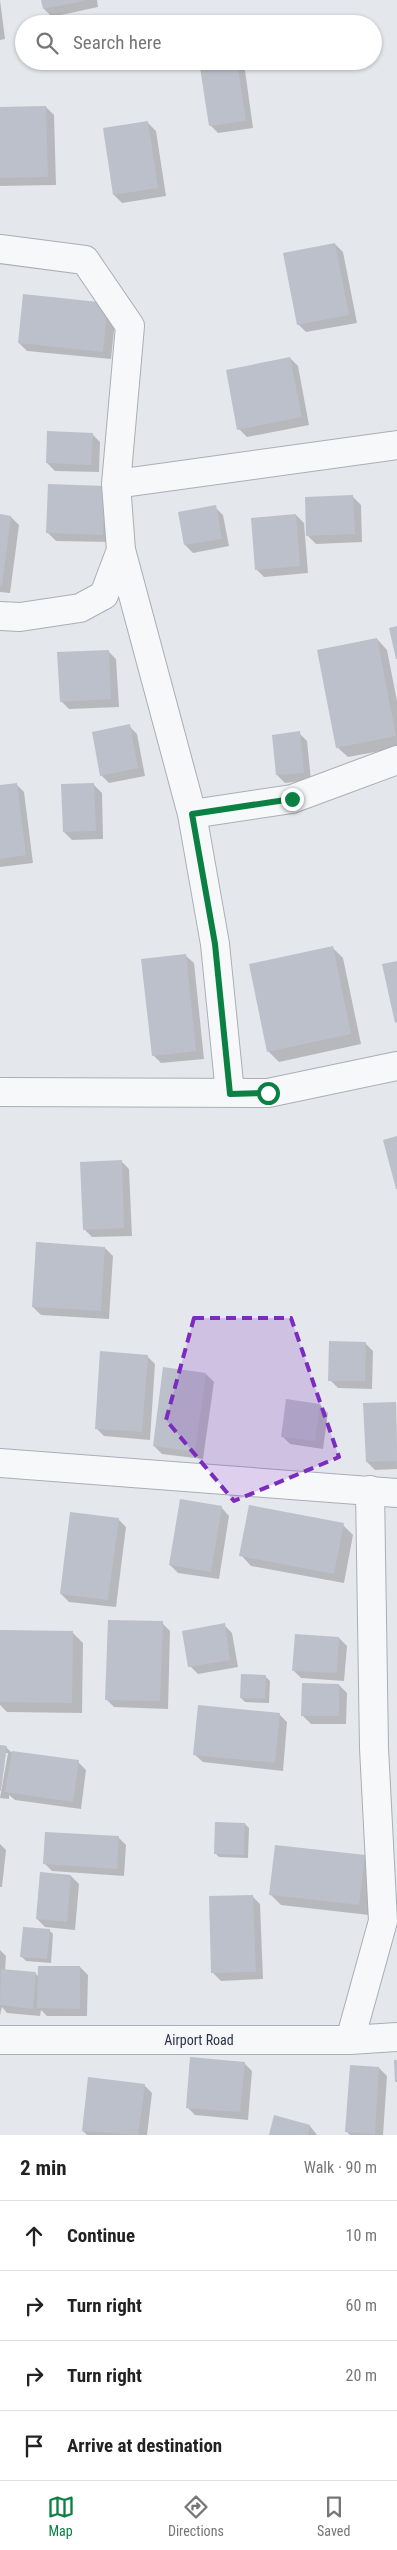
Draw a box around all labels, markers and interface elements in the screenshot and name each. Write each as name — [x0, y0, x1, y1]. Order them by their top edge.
search box — [15, 15, 382, 70]
icon: search — [33, 29, 61, 57]
text: Search here — [73, 31, 161, 54]
route end — [281, 788, 304, 811]
route start — [257, 1082, 280, 1105]
street label: Airport Road — [164, 2032, 234, 2048]
text: 2 min — [20, 2156, 67, 2180]
text: Walk · 90 m — [304, 2158, 377, 2177]
icon: ahead — [20, 2222, 48, 2250]
text: Continue — [67, 2224, 135, 2247]
text: 10 m — [345, 2226, 377, 2245]
icon: right — [20, 2292, 48, 2320]
text: Turn right — [67, 2294, 142, 2317]
text: 60 m — [345, 2296, 377, 2315]
icon: right — [20, 2362, 48, 2390]
text: Turn right — [67, 2364, 142, 2387]
text: 20 m — [345, 2366, 377, 2385]
icon: arrive — [20, 2432, 48, 2460]
text: Arrive at destination — [67, 2434, 222, 2457]
tab: Map — [47, 2493, 75, 2539]
tab: Directions — [168, 2493, 224, 2539]
tab: Saved — [317, 2493, 350, 2539]

